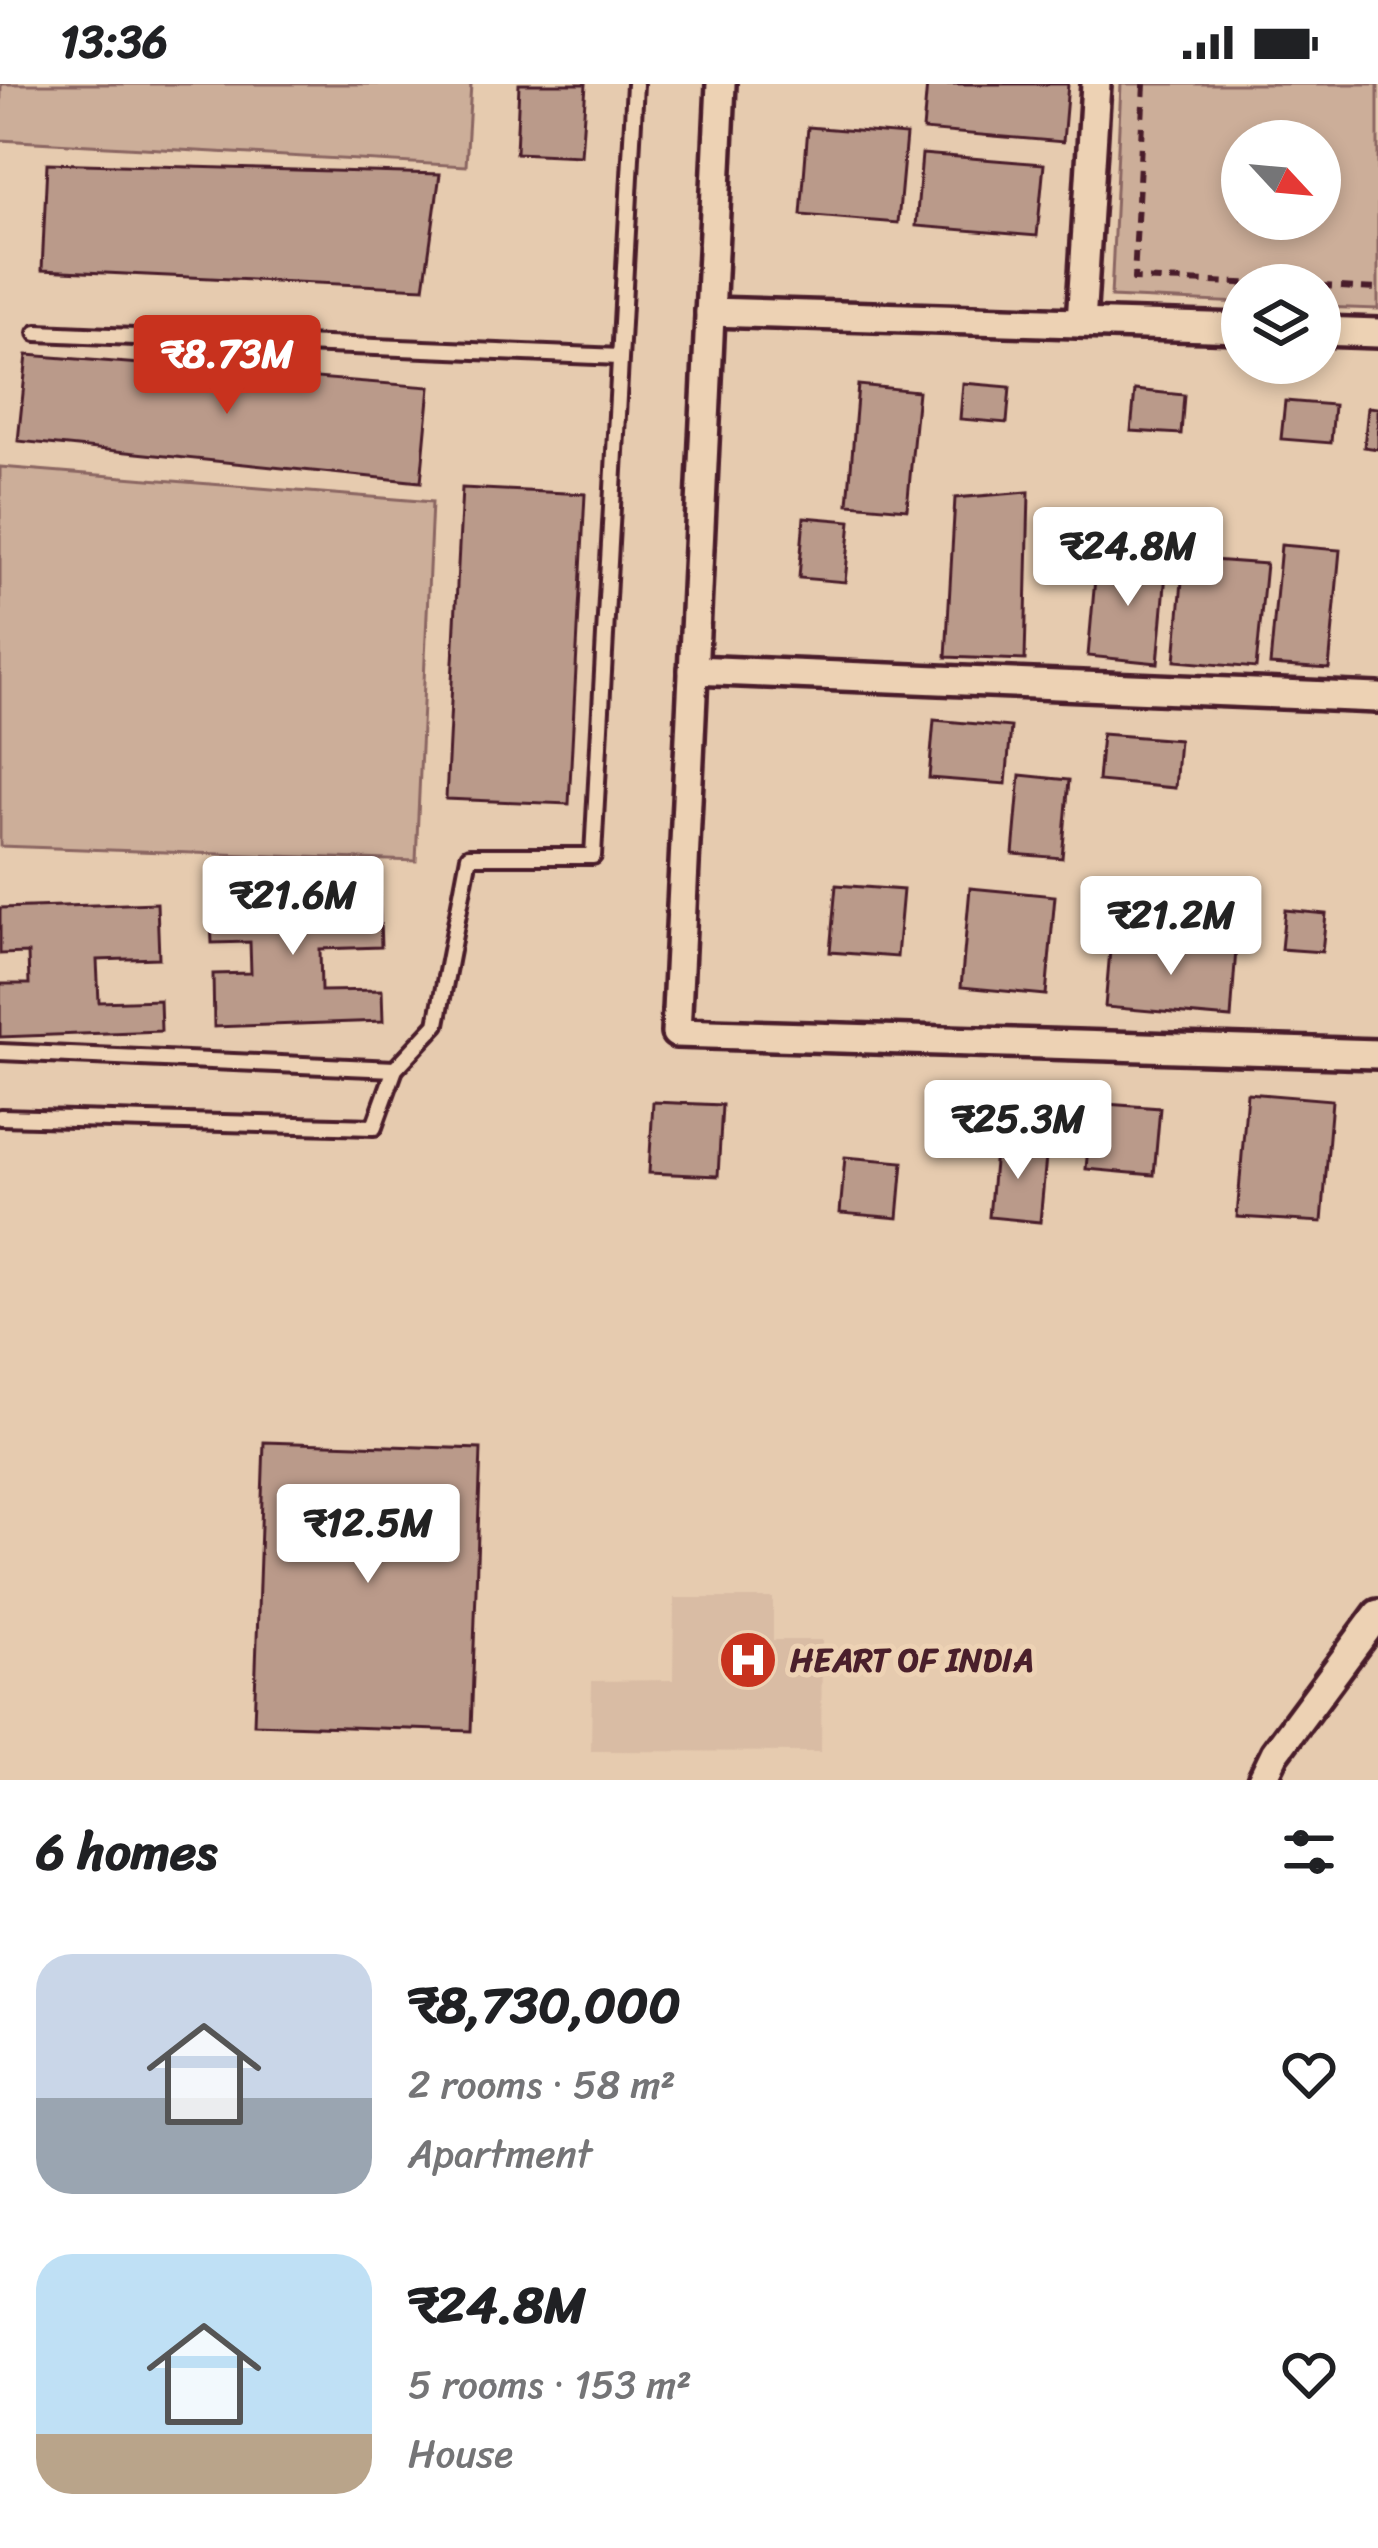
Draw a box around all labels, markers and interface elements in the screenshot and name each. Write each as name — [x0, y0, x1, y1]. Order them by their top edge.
text: 13:36 — [60, 2, 168, 82]
north arrow — [1221, 120, 1341, 240]
map controls — [1221, 120, 1341, 384]
button: layers — [1221, 264, 1341, 384]
pin: ₹8.73M — [129, 315, 325, 417]
text: ₹8.73M — [161, 319, 293, 388]
pin: ₹24.8M — [1030, 507, 1226, 609]
text: ₹24.8M — [1060, 511, 1196, 580]
pin: ₹21.6M — [195, 856, 391, 958]
text: ₹21.6M — [230, 860, 356, 929]
pin: ₹21.2M — [1073, 876, 1269, 978]
text: ₹21.2M — [1107, 880, 1235, 949]
pin: ₹25.3M — [920, 1080, 1116, 1182]
text: ₹25.3M — [951, 1084, 1085, 1153]
pin: ₹12.5M — [270, 1484, 466, 1586]
text: ₹12.5M — [304, 1488, 432, 1557]
hospital icon: HEART OF INDIA — [717, 1629, 779, 1691]
place label: HEART OF INDIA — [790, 1631, 1034, 1689]
text: 6 homes — [36, 1807, 217, 1897]
icon: filters — [1276, 1819, 1342, 1885]
text: ₹8,730,000 — [408, 1960, 681, 2050]
icon: home — [132, 2002, 276, 2146]
icon: heart — [1276, 2041, 1342, 2107]
text: 2 rooms · 58 m² — [408, 2050, 676, 2119]
text: Apartment — [408, 2119, 592, 2188]
text: ₹24.8M — [408, 2260, 586, 2350]
icon: home — [132, 2302, 276, 2446]
icon: heart — [1276, 2341, 1342, 2407]
text: 5 rooms · 153 m² — [408, 2350, 692, 2419]
text: House — [408, 2419, 513, 2488]

